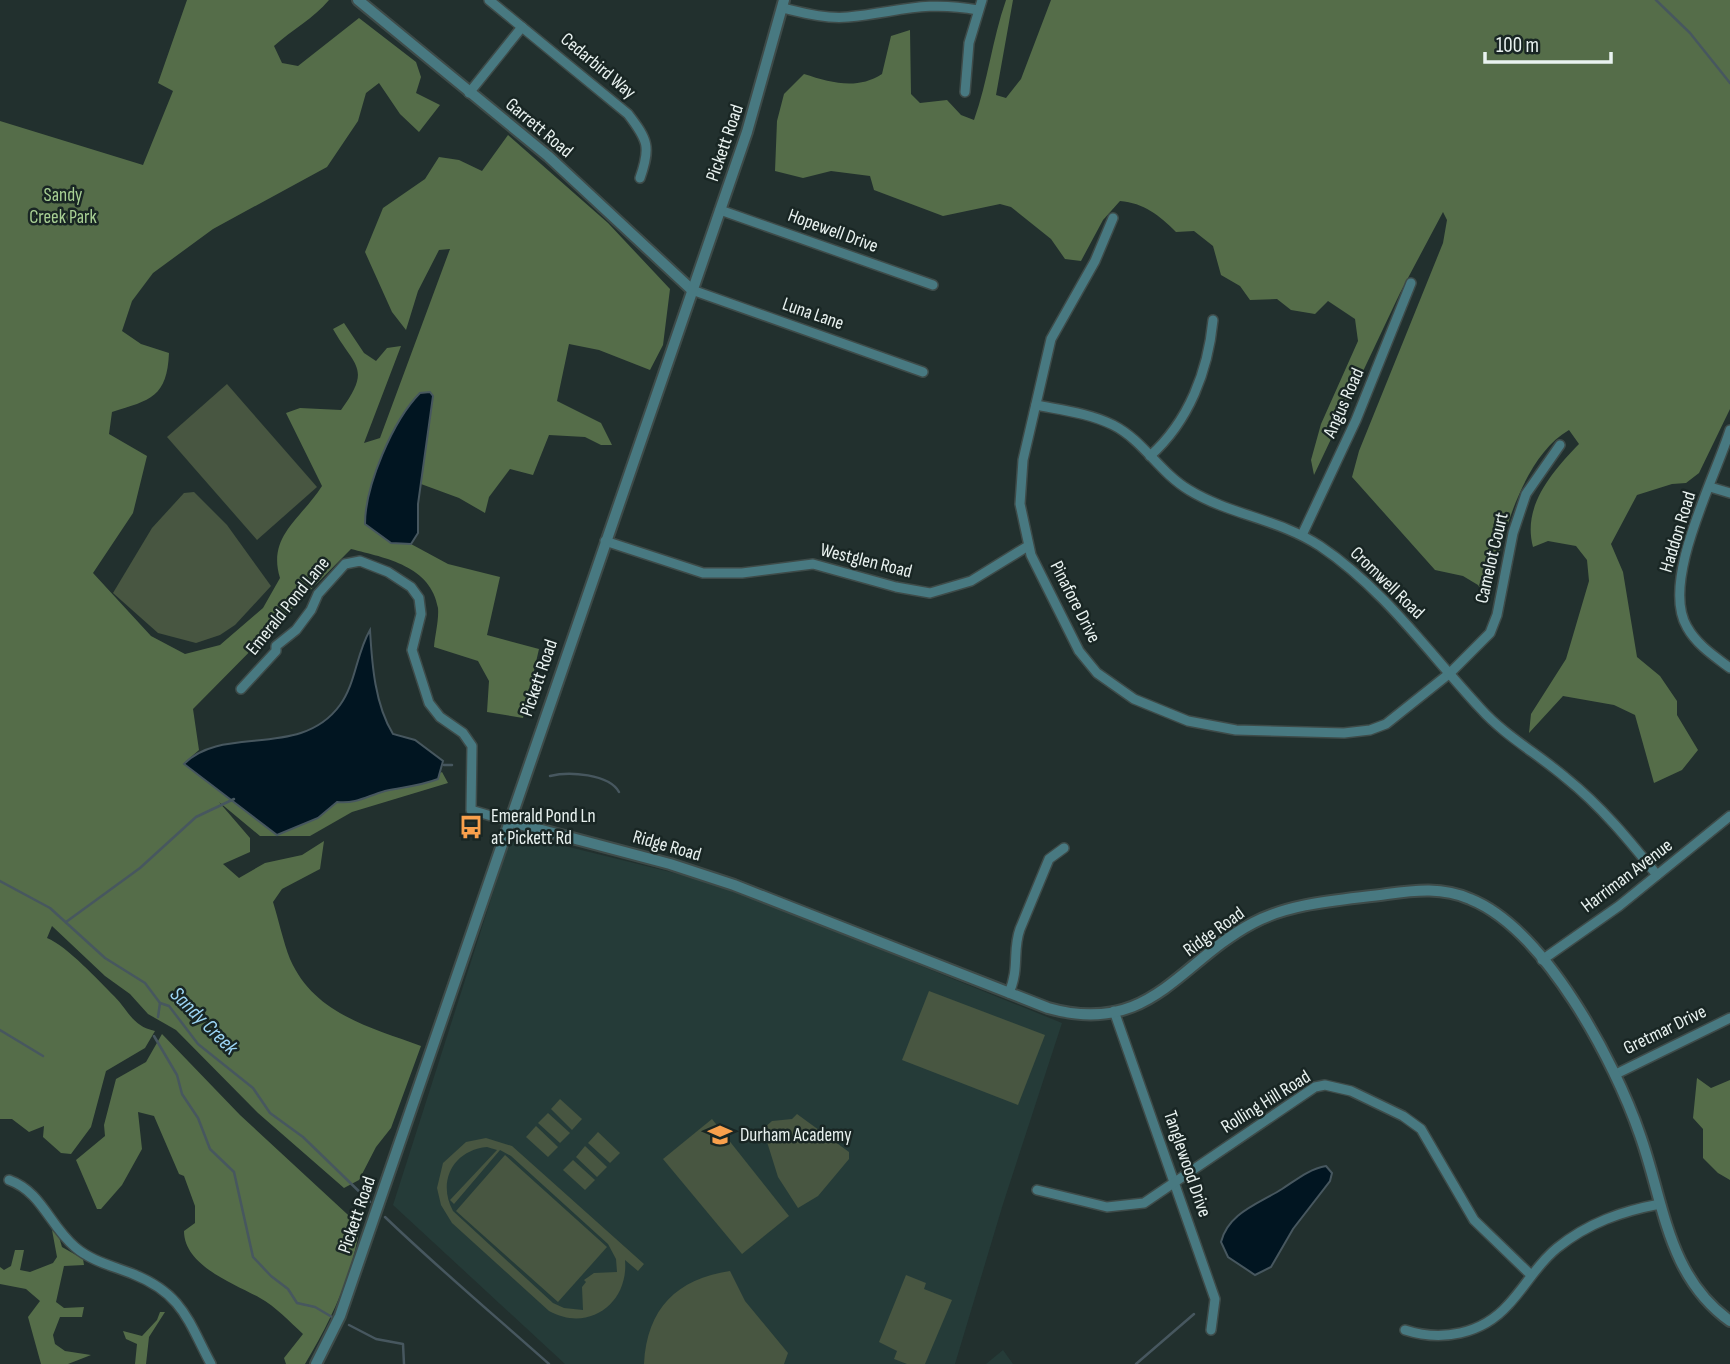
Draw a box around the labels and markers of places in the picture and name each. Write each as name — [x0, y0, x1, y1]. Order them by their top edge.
place label: Emerald Pond Ln at Pickett Rd — [491, 805, 596, 850]
bus stop icon: Emerald Pond Ln at Pickett Rd — [457, 813, 485, 841]
school or university icon: Durham Academy — [706, 1121, 734, 1149]
place label: Durham Academy — [740, 1124, 852, 1147]

